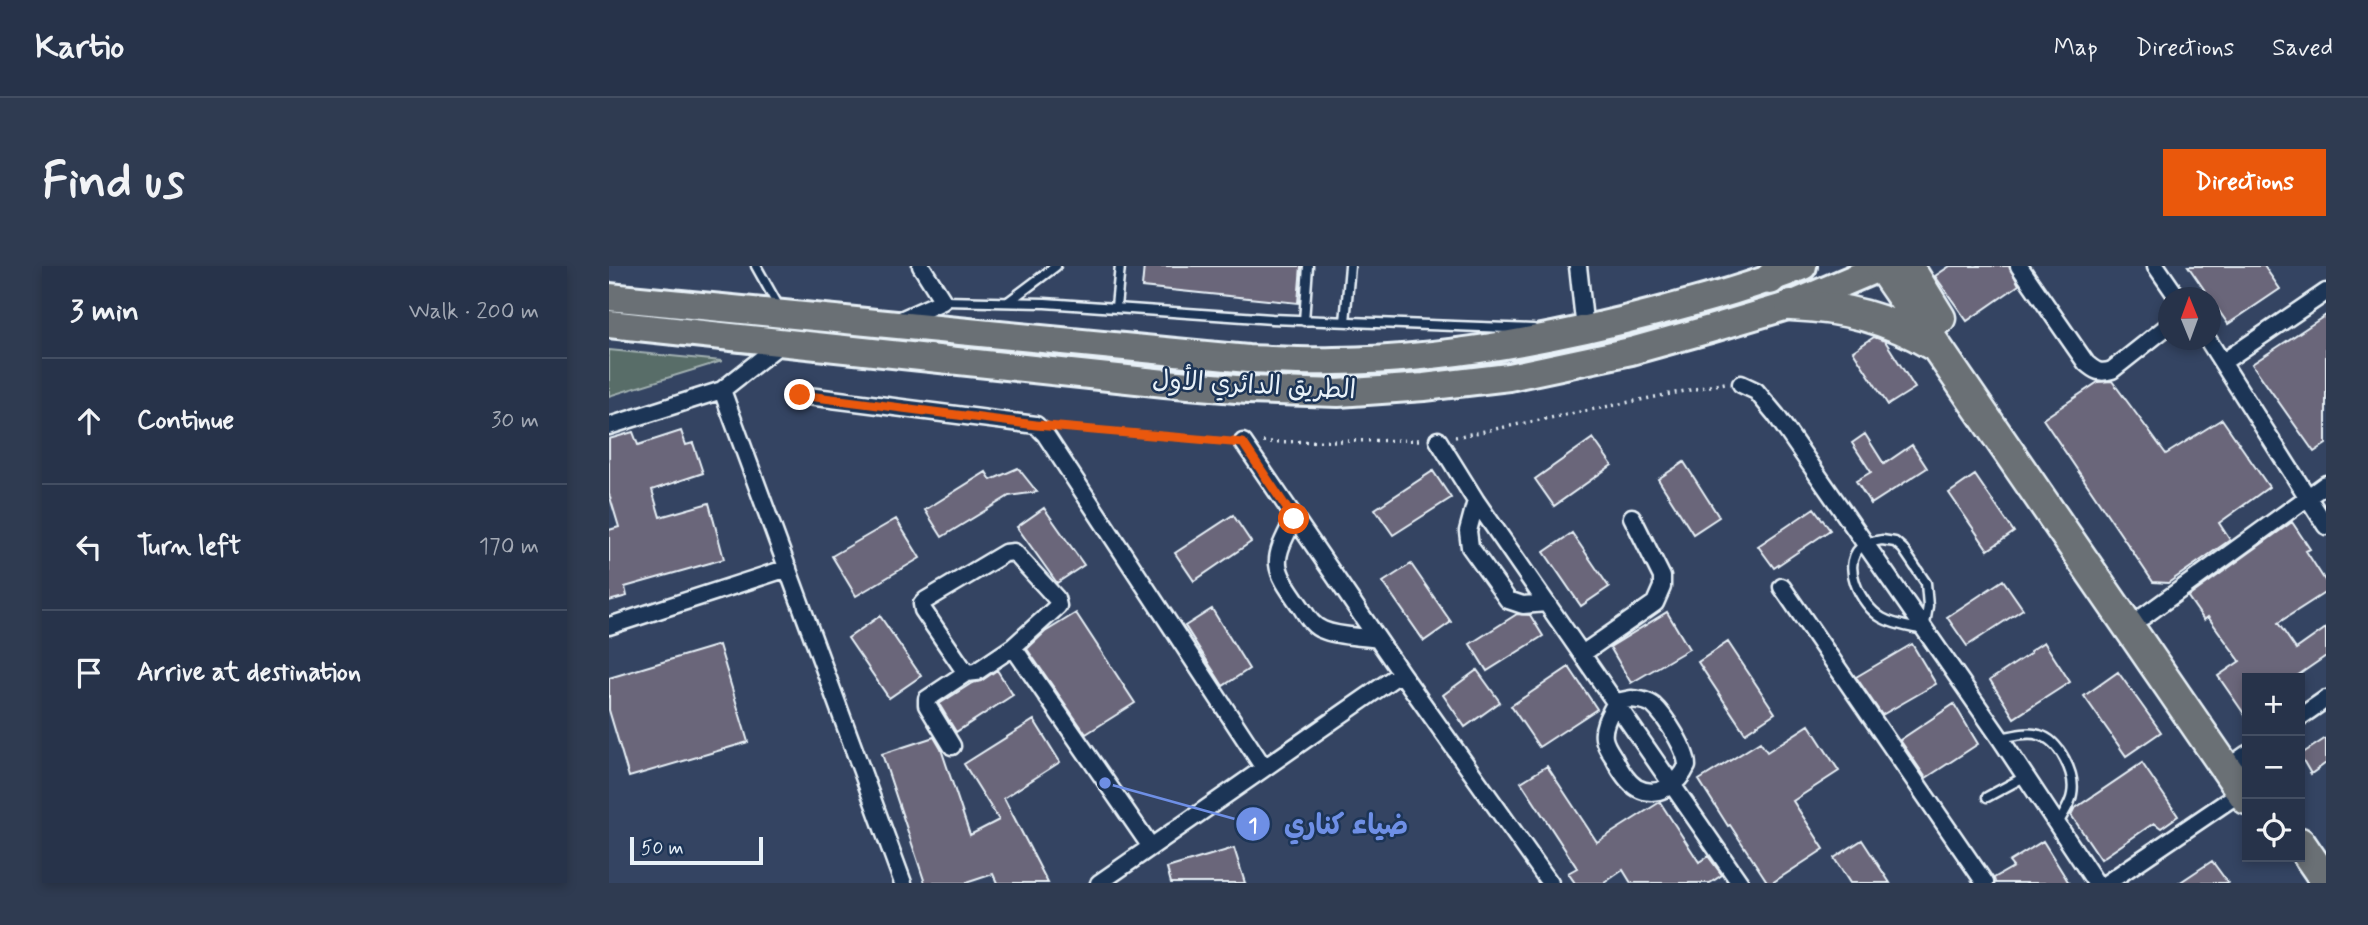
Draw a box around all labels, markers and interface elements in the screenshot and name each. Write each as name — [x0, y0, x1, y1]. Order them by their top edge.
text: Kartio — [35, 26, 124, 70]
text: Map — [2054, 33, 2098, 64]
text: Directions — [2136, 33, 2234, 64]
text: Saved — [2272, 33, 2333, 64]
button: Directions — [2163, 149, 2326, 216]
text: Find us — [42, 150, 185, 215]
north arrow — [2158, 287, 2221, 350]
text: 3 min — [70, 292, 139, 331]
text: Walk · 200 m — [409, 297, 539, 327]
street label: الطريق الدائري الأول — [1151, 361, 1357, 408]
route end — [784, 379, 815, 410]
icon: ahead — [70, 402, 108, 440]
text: Continue — [137, 404, 234, 438]
text: 30 m — [491, 406, 539, 436]
route start — [1278, 503, 1309, 534]
icon: left — [70, 528, 108, 566]
text: Turn left — [137, 530, 241, 564]
text: 170 m — [479, 532, 539, 562]
icon: arrive — [70, 654, 108, 692]
text: Arrive at destination — [137, 656, 361, 690]
map controls — [2242, 673, 2305, 862]
button: + — [2242, 673, 2305, 736]
button: − — [2242, 736, 2305, 799]
button: locate — [2242, 799, 2305, 862]
callout: ضياء كناري — [1235, 800, 1423, 849]
text: ضياء كناري — [1284, 808, 1408, 845]
text: 1 — [1248, 812, 1258, 840]
scale bar — [630, 834, 763, 866]
text: 50 m — [641, 836, 684, 861]

